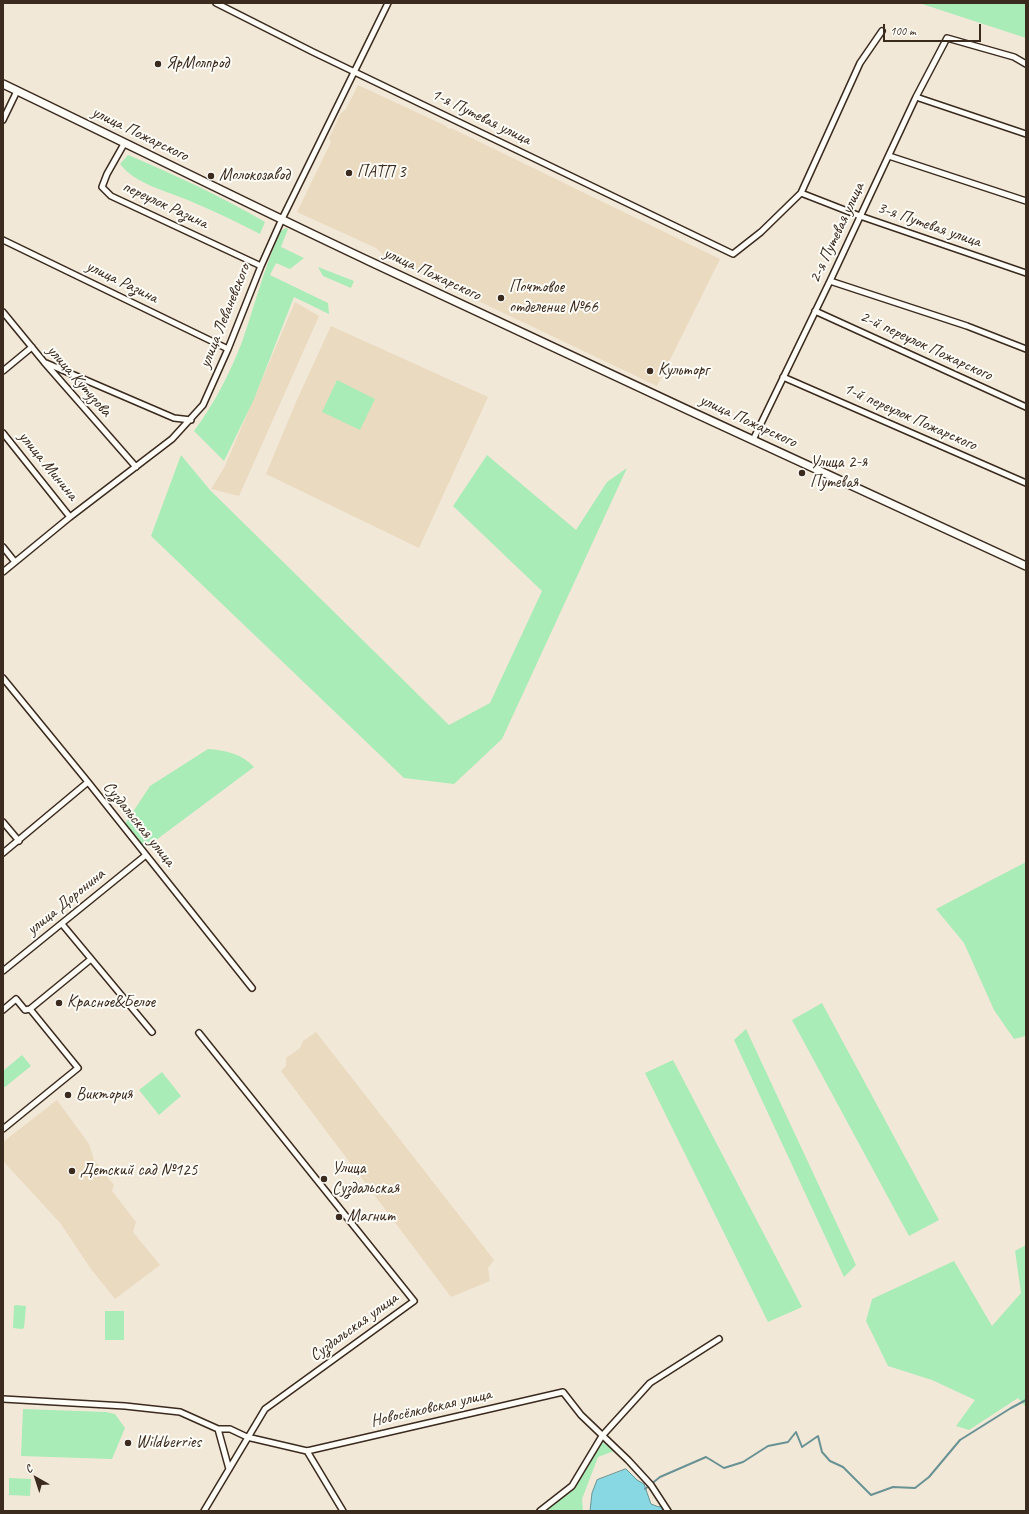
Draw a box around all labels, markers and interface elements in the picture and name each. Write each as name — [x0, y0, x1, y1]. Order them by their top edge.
scale bar — [885, 16, 983, 42]
text: 100 m — [890, 23, 916, 39]
place label: ЯрМолпрод — [166, 54, 229, 74]
marker: ЯрМолпрод — [153, 59, 163, 69]
street label: 1-я Путевая улица — [428, 84, 534, 150]
street label: улица Пожарского — [88, 102, 192, 166]
place label: ПАТП 3 — [357, 163, 406, 183]
place label: Молокозавод — [219, 166, 290, 186]
marker: ПАТП 3 — [344, 168, 354, 178]
marker: Молокозавод — [206, 171, 216, 181]
street label: переулок Разина — [119, 176, 211, 234]
street label: 2-я Путевая улица — [805, 180, 869, 286]
street label: 3-я Путевая улица — [874, 198, 984, 252]
street label: улица Пожарского — [380, 243, 484, 305]
street label: улица Разина — [83, 256, 161, 308]
street label: улица Леваневского — [195, 261, 255, 371]
place label: Почтовое отделение №66 — [509, 278, 598, 318]
marker: Почтовое отделение №66 — [496, 293, 506, 303]
street label: 2-й переулок Пожарского — [857, 306, 995, 386]
street label: улица Кутузова — [42, 341, 116, 421]
place label: Культорг — [658, 361, 709, 381]
marker: Культорг — [645, 366, 655, 376]
street label: 1-й переулок Пожарского — [840, 378, 980, 456]
street label: улица Пожарского — [696, 390, 800, 452]
street label: улица Минина — [14, 427, 82, 505]
place label: Улица 2-я Путевая — [810, 453, 867, 493]
marker: Улица 2-я Путевая — [797, 468, 807, 478]
street label: Суздальская улица — [98, 777, 180, 871]
street label: улица Доронина — [23, 864, 109, 940]
place label: Красное&Белое — [67, 993, 155, 1013]
marker: Красное&Белое — [54, 998, 64, 1008]
place label: Виктория — [76, 1085, 132, 1105]
marker: Виктория — [63, 1090, 73, 1100]
place label: Улица Суздальская — [332, 1159, 399, 1199]
place label: Детский сад №125 — [80, 1161, 197, 1181]
marker: Детский сад №125 — [67, 1166, 77, 1176]
marker: Улица Суздальская — [319, 1174, 329, 1184]
place label: Магнит — [347, 1207, 395, 1227]
marker: Магнит — [334, 1212, 344, 1222]
street label: Суздальская улица — [306, 1288, 402, 1366]
street label: Новосёлковская улица — [369, 1384, 493, 1432]
place label: Wildberries — [136, 1433, 201, 1453]
marker: Wildberries — [123, 1438, 133, 1448]
north arrow — [16, 1458, 56, 1498]
text: С — [22, 1462, 35, 1476]

